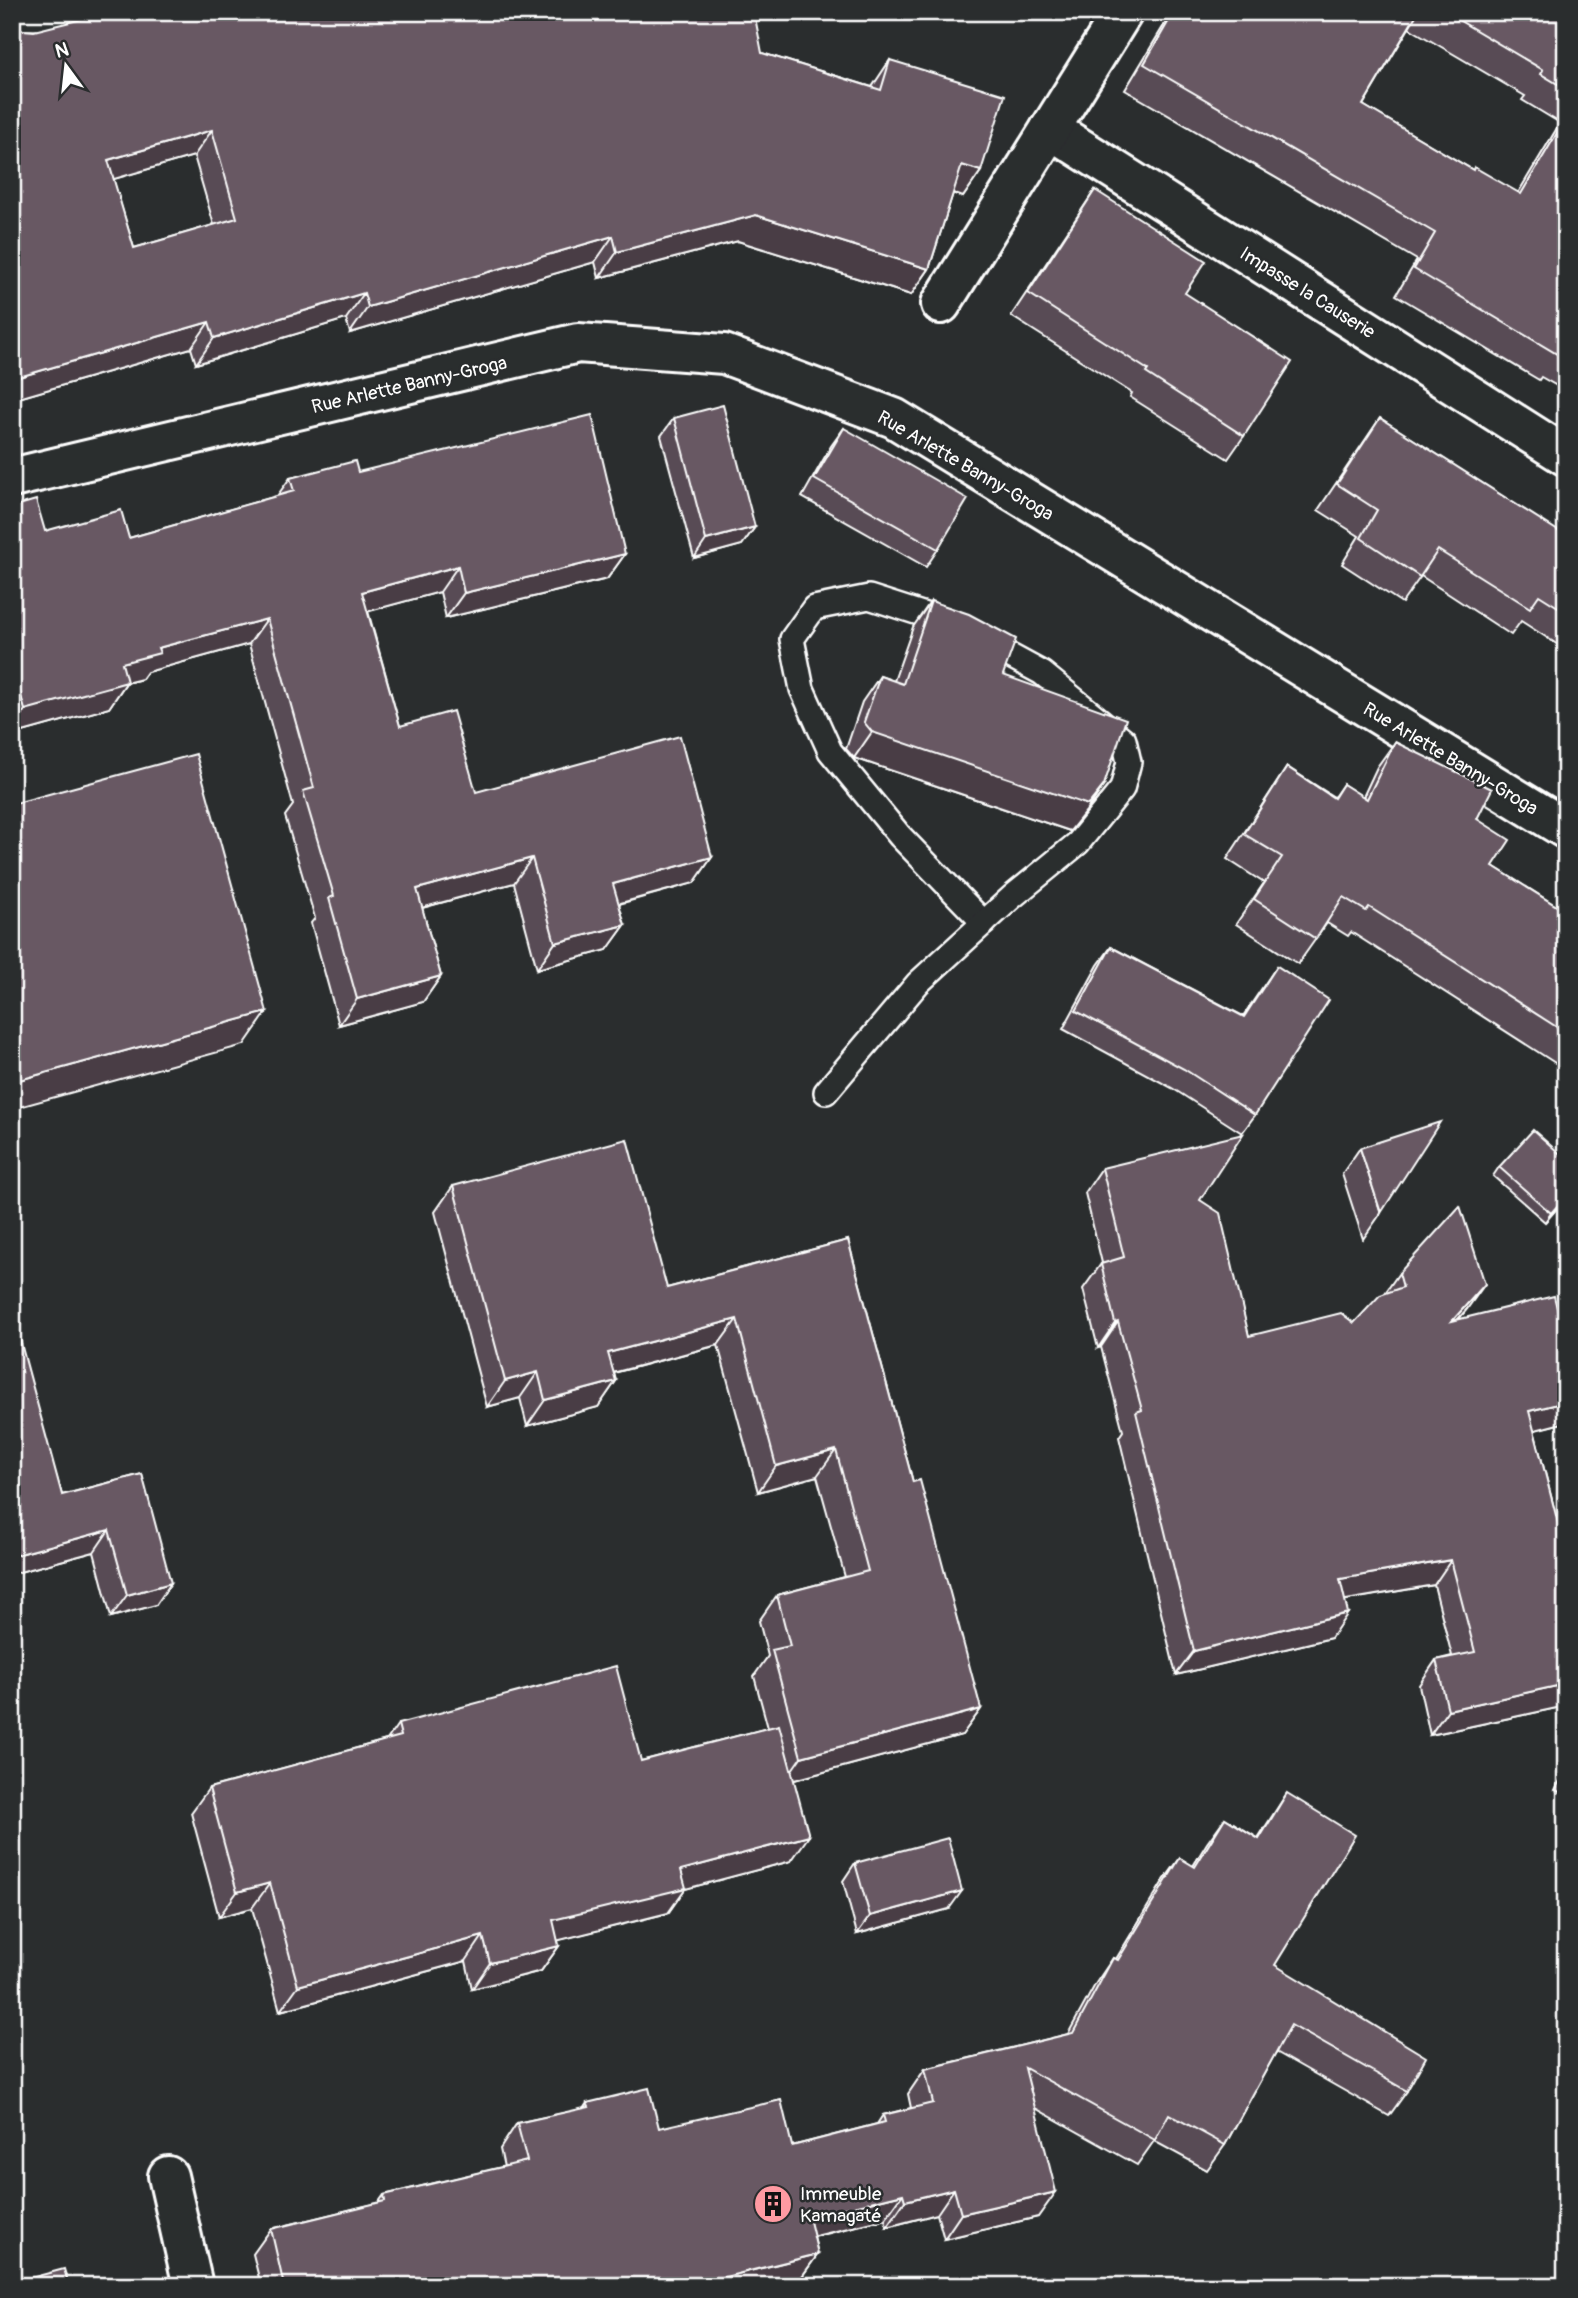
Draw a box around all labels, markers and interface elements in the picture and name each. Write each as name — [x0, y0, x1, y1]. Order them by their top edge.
north arrow — [32, 32, 102, 102]
text: N — [53, 37, 71, 64]
street label: Impasse la Causerie — [1235, 242, 1380, 344]
street label: Rue Arlette Banny-Groga — [309, 351, 509, 419]
street label: Rue Arlette Banny-Groga — [873, 406, 1058, 526]
street label: Rue Arlette Banny-Groga — [1359, 697, 1542, 821]
place label: Immeuble Kamagaté — [800, 2182, 882, 2228]
building icon: Immeuble Kamagaté — [752, 2183, 794, 2225]

